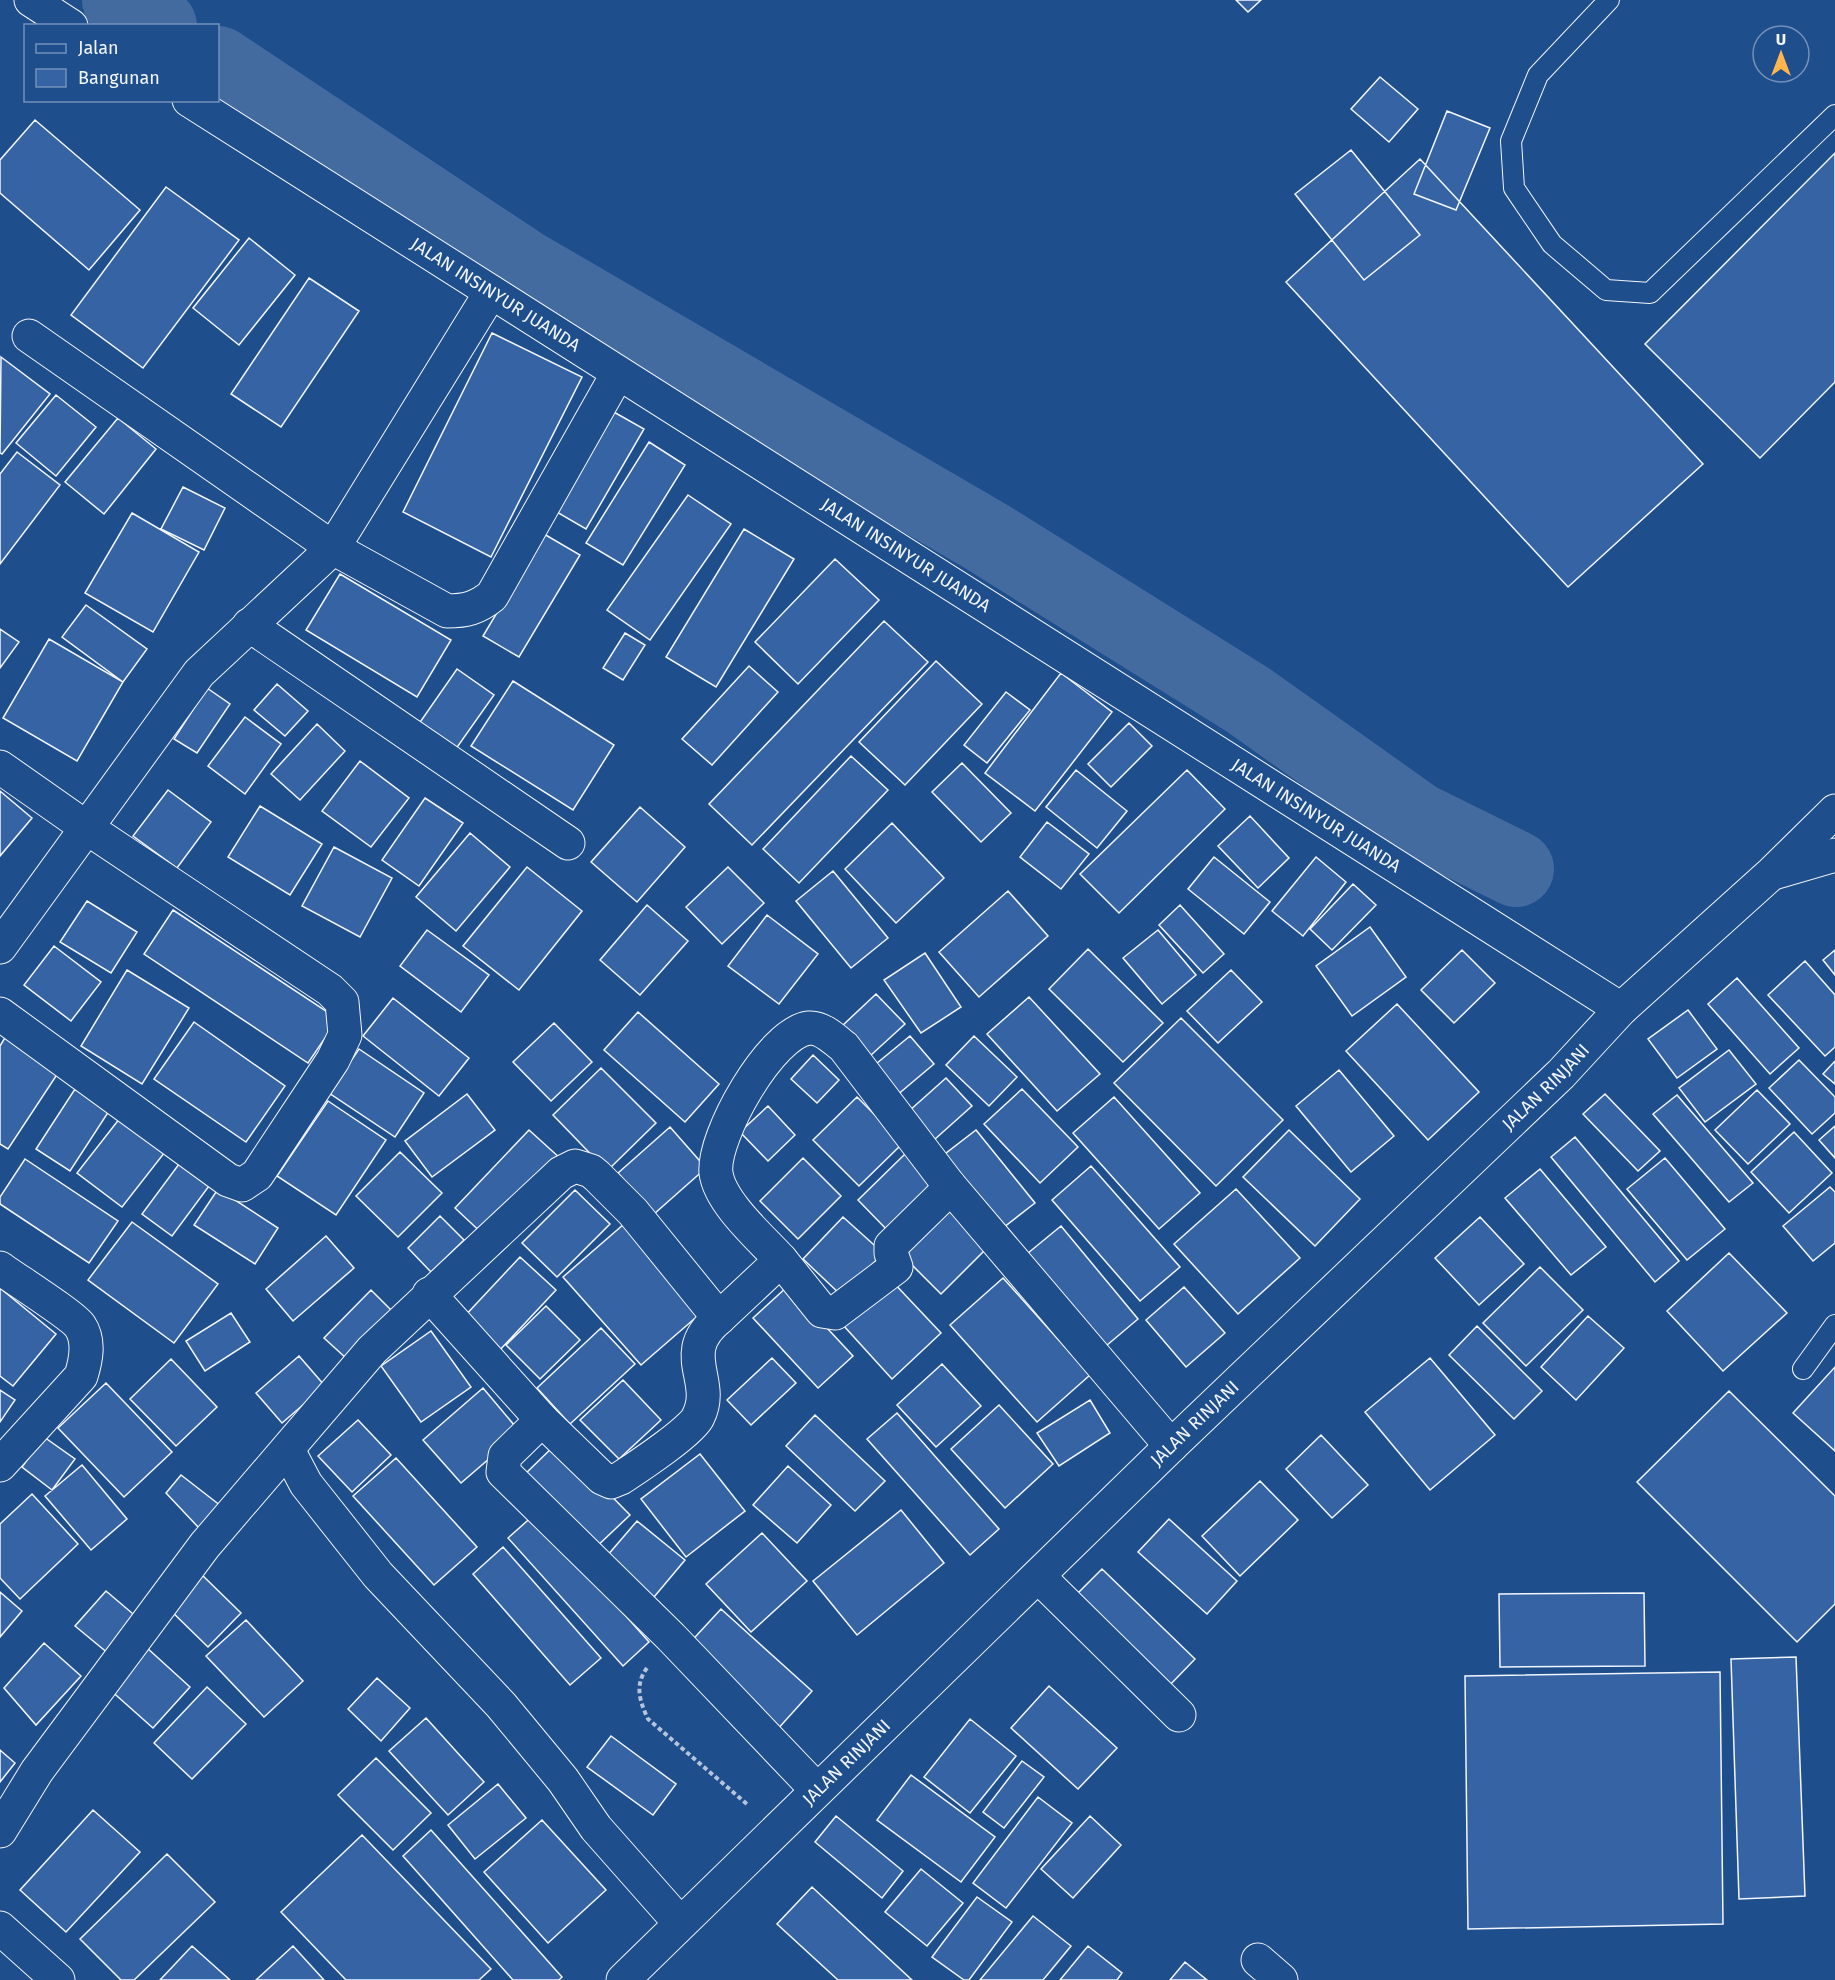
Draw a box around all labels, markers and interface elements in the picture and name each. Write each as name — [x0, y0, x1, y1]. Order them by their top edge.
legend — [24, 24, 219, 102]
north arrow — [1751, 24, 1811, 84]
text: U — [1776, 30, 1786, 49]
text: Jalan — [78, 37, 119, 59]
text: Bangunan — [78, 67, 160, 89]
street label: JALAN INSINYUR JUANDA — [407, 233, 585, 357]
street label: JALAN INSINYUR JUANDA — [817, 493, 995, 617]
street label: JALAN INSINYUR JUANDA — [1227, 754, 1405, 878]
street label: JALAN RINJANI — [1498, 1039, 1594, 1135]
street label: JALAN RINJANI — [1146, 1376, 1244, 1471]
street label: JALAN RINJANI — [798, 1715, 895, 1810]

